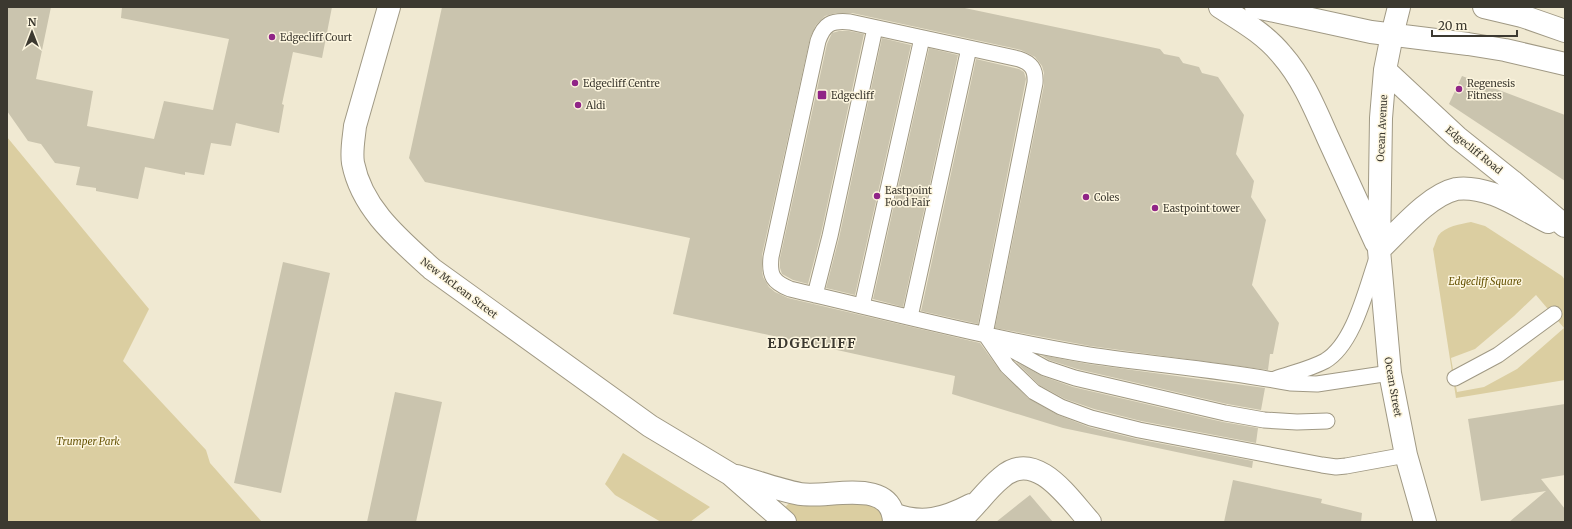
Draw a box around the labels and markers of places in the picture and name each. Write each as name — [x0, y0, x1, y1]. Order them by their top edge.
place label: Edgecliff Court — [280, 31, 352, 44]
marker: Edgecliff Court — [267, 32, 277, 42]
place label: Edgecliff Centre — [583, 77, 660, 90]
place label: Regenesis Fitness — [1467, 77, 1515, 102]
marker: Edgecliff Centre — [570, 78, 580, 88]
marker: Regenesis Fitness — [1454, 84, 1464, 94]
marker: Edgecliff — [816, 89, 828, 101]
place label: Edgecliff — [831, 89, 875, 102]
place label: Aldi — [585, 99, 606, 112]
marker: Aldi — [573, 100, 583, 110]
place label: Eastpoint Food Fair — [885, 184, 932, 209]
marker: Eastpoint Food Fair — [872, 191, 882, 201]
place label: Coles — [1094, 191, 1120, 204]
marker: Coles — [1081, 192, 1091, 202]
place label: Eastpoint tower — [1163, 202, 1240, 215]
marker: Eastpoint tower — [1150, 203, 1160, 213]

